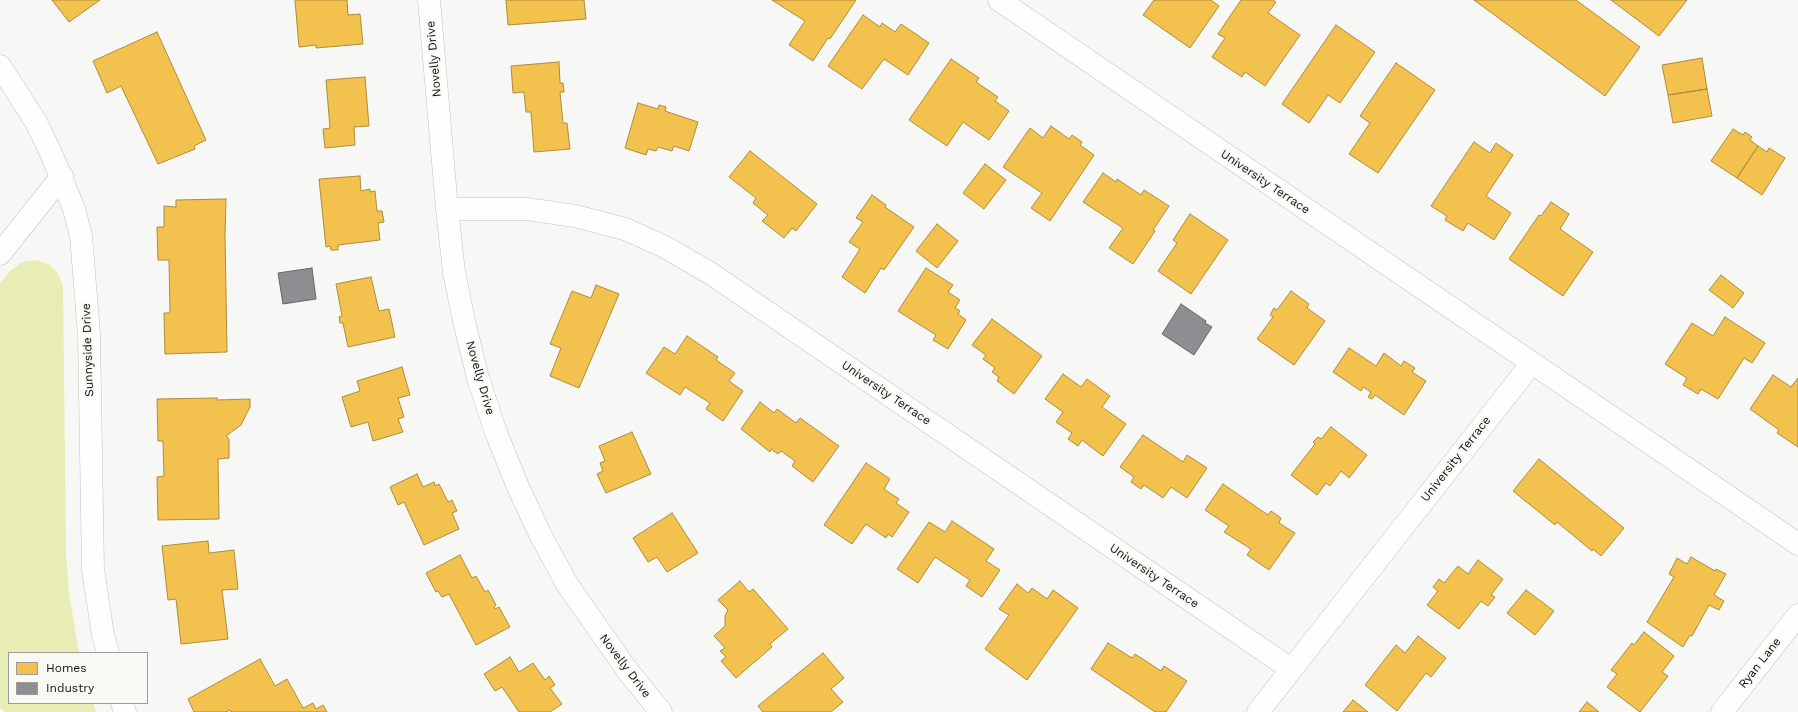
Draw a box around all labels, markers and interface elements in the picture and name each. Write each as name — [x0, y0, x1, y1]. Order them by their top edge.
street label: Novelly Drive — [424, 20, 444, 98]
street label: University Terrace — [1218, 147, 1312, 217]
street label: Sunnyside Drive — [79, 303, 97, 397]
street label: Novelly Drive — [463, 339, 497, 417]
street label: University Terrace — [839, 358, 933, 428]
street label: University Terrace — [1418, 413, 1494, 505]
street label: University Terrace — [1107, 541, 1201, 611]
street label: Novelly Drive — [596, 631, 654, 701]
street label: Ryan Lane — [1736, 635, 1784, 691]
legend — [8, 652, 148, 704]
text: Homes — [46, 661, 87, 675]
text: Industry — [46, 681, 94, 695]

